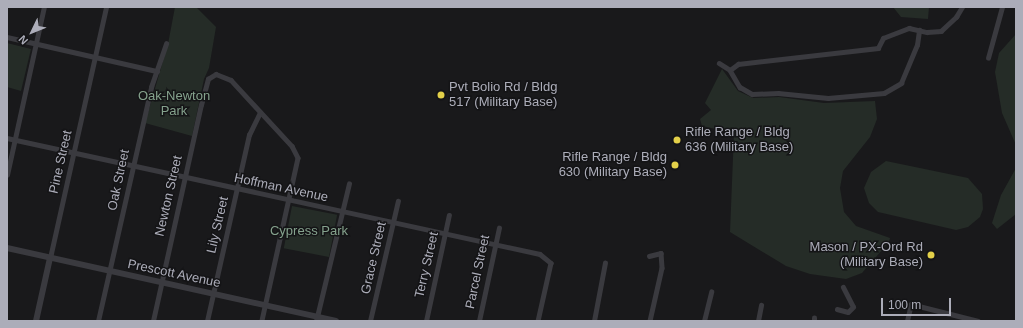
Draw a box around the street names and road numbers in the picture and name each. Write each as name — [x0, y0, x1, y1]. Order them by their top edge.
street label: Pine Street — [46, 129, 76, 195]
street label: Oak Street — [105, 148, 133, 212]
street label: Newton Street — [152, 154, 186, 238]
street label: Hoffman Avenue — [232, 170, 330, 206]
street label: Lily Street — [204, 195, 232, 255]
street label: Grace Street — [358, 220, 390, 296]
street label: Terry Street — [412, 231, 442, 299]
street label: Parcel Street — [463, 234, 493, 310]
street label: Prescott Avenue — [126, 256, 222, 292]

